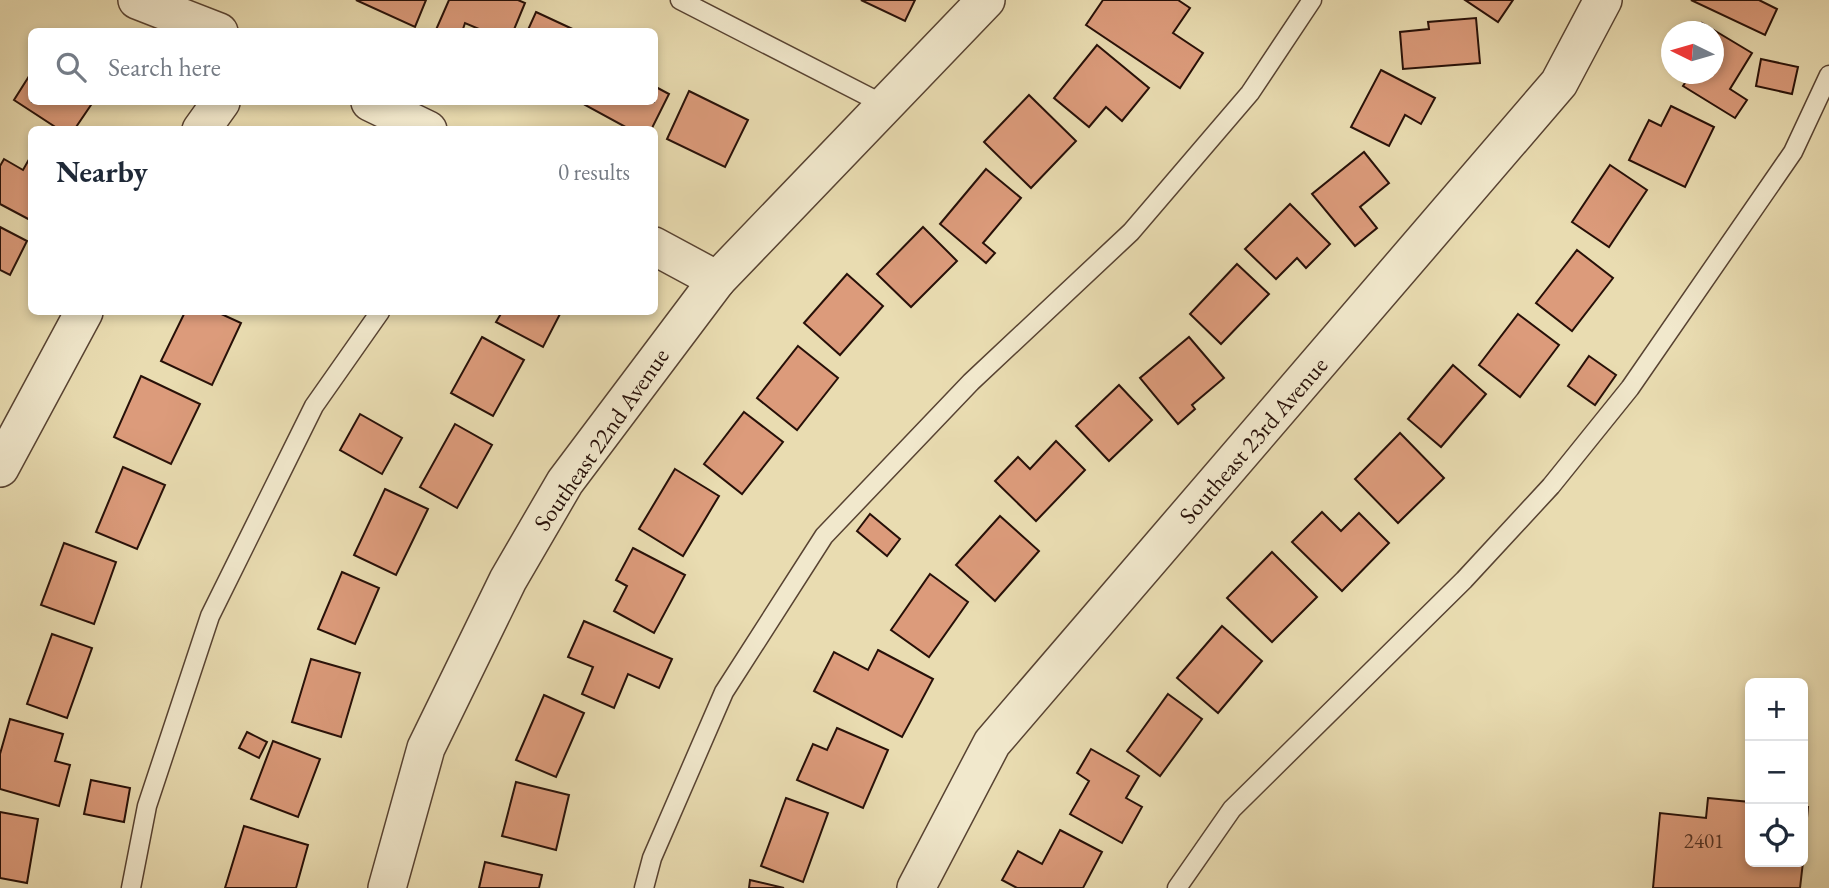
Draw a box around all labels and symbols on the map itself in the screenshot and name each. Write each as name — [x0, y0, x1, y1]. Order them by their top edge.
north arrow — [1661, 21, 1724, 84]
street label: Southeast 22nd Avenue — [526, 342, 676, 536]
street label: Southeast 23rd Avenue — [1172, 350, 1334, 530]
house number: 2401 — [1684, 827, 1724, 854]

